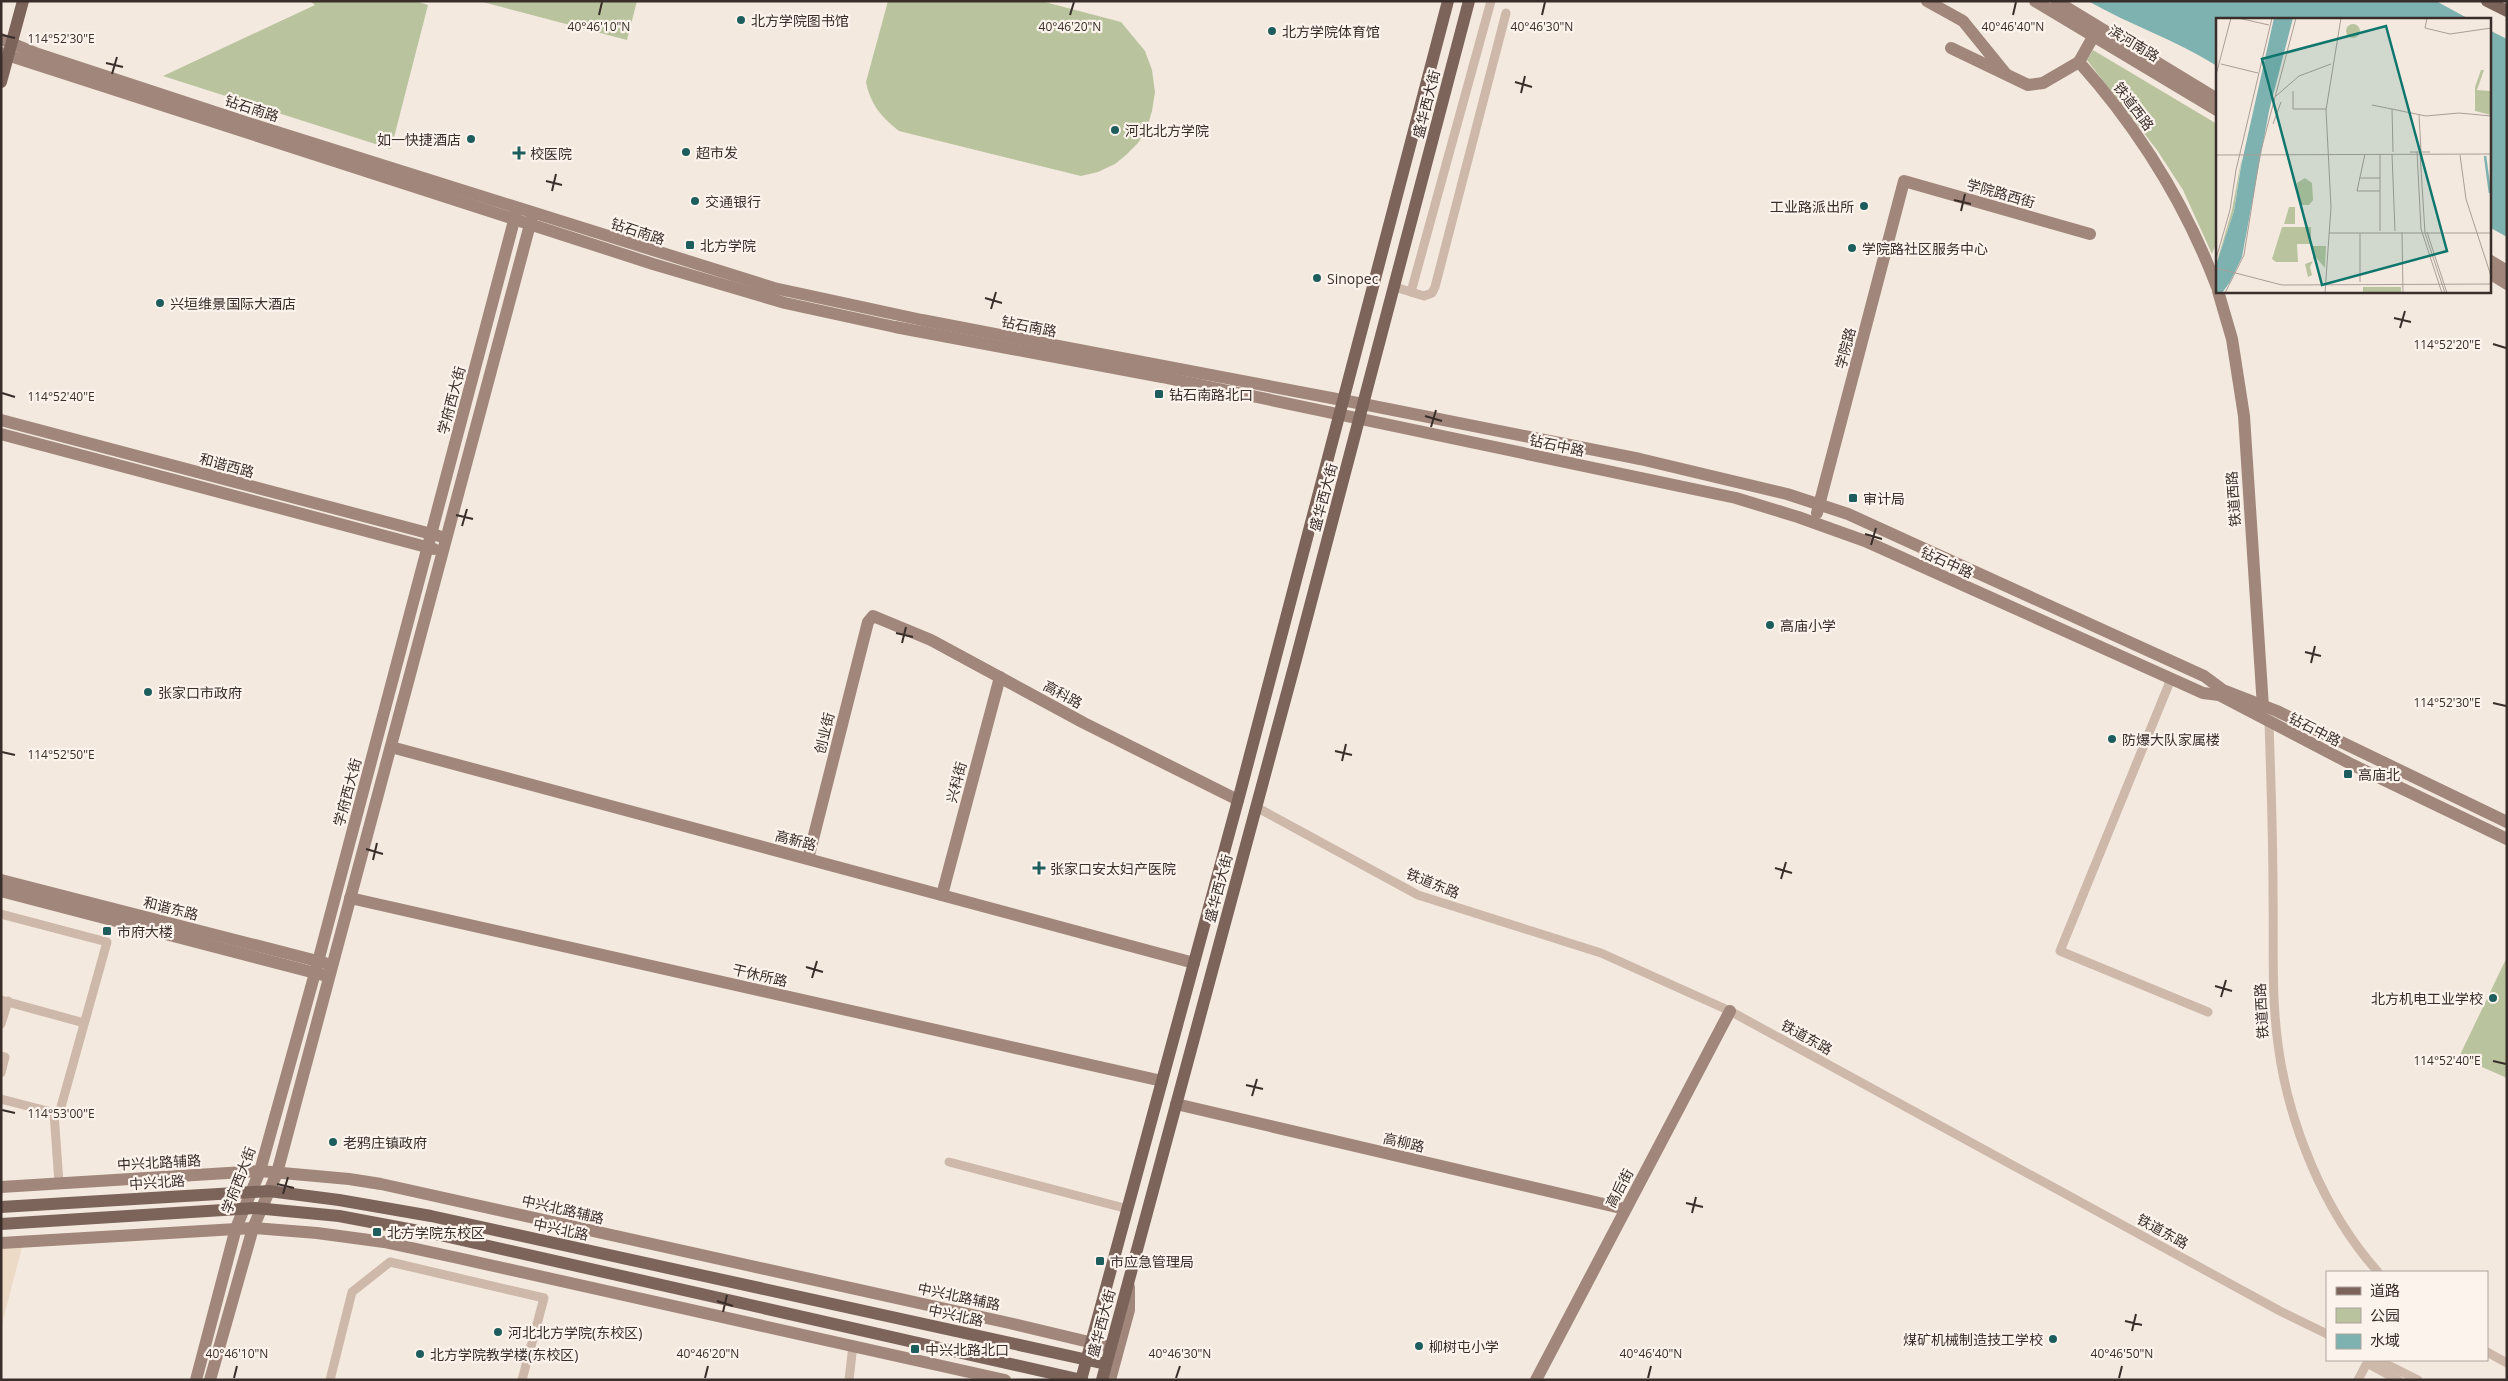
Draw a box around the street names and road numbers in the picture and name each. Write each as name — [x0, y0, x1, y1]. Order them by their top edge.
street label: 滨河南路 — [2105, 20, 2163, 66]
street label: 盛华西大街 — [1408, 68, 1444, 140]
street label: 铁道西路 — [2110, 78, 2158, 134]
street label: 钻石南路 — [222, 90, 282, 126]
street label: 学院路西街 — [1965, 174, 2037, 212]
street label: 钻石南路 — [608, 213, 668, 249]
street label: 钻石南路 — [1000, 311, 1058, 341]
street label: 学院路 — [1830, 325, 1860, 371]
street label: 学府西大街 — [433, 364, 469, 436]
street label: 钻石中路 — [1528, 430, 1586, 460]
street label: 和谐西路 — [197, 449, 257, 481]
street label: 盛华西大街 — [1305, 461, 1341, 533]
street label: 铁道西路 — [2222, 470, 2244, 528]
street label: 钻石中路 — [1918, 542, 1976, 582]
street label: 高科路 — [1040, 676, 1086, 712]
street label: 钻石中路 — [2286, 708, 2344, 750]
street label: 创业街 — [810, 710, 838, 756]
street label: 学府西大街 — [329, 756, 365, 828]
street label: 兴科街 — [941, 759, 971, 805]
street label: 高新路 — [773, 825, 819, 855]
street label: 盛华西大街 — [1200, 852, 1236, 924]
street label: 铁道东路 — [1403, 864, 1463, 902]
street label: 和谐东路 — [142, 892, 200, 924]
street label: 干休所路 — [731, 959, 789, 991]
street label: 铁道西路 — [2250, 983, 2272, 1039]
street label: 铁道东路 — [1778, 1015, 1836, 1059]
street label: 高柳路 — [1381, 1128, 1427, 1156]
street label: 学府西大街 — [217, 1144, 259, 1216]
street label: 中兴北路辅路 — [117, 1150, 201, 1174]
street label: 高后街 — [1601, 1165, 1637, 1211]
street label: 中兴北路 — [128, 1171, 186, 1193]
street label: 中兴北路辅路 — [520, 1190, 606, 1228]
street label: 铁道东路 — [2134, 1209, 2192, 1253]
street label: 中兴北路 — [532, 1214, 590, 1244]
street label: 中兴北路辅路 — [916, 1278, 1002, 1314]
street label: 盛华西大街 — [1083, 1287, 1119, 1359]
street label: 中兴北路 — [927, 1300, 985, 1330]

